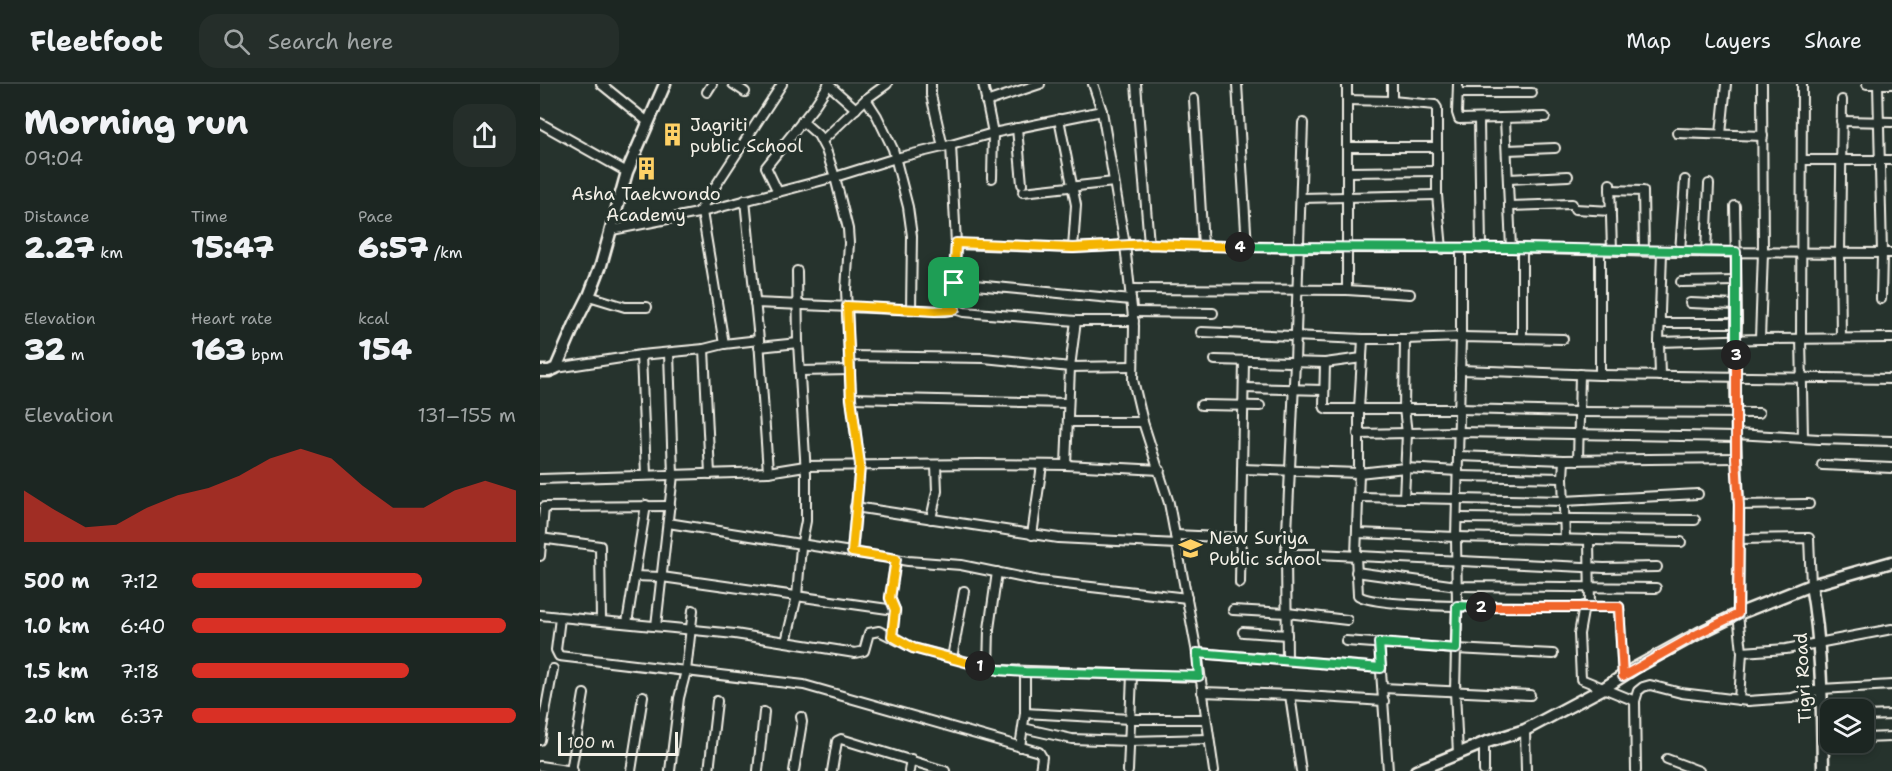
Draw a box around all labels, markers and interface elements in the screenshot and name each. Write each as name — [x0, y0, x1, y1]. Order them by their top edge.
search box — [199, 14, 619, 68]
text: Fleetfoot — [30, 22, 163, 60]
icon: search — [220, 25, 253, 58]
text: Search here — [268, 27, 393, 56]
text: Map — [1626, 27, 1671, 55]
text: Layers — [1704, 27, 1771, 55]
text: Share — [1804, 27, 1862, 55]
text: Morning run — [24, 100, 248, 145]
button: share — [453, 104, 516, 167]
place label: Jagriti public School — [690, 113, 804, 158]
building icon: Jagriti public School — [659, 122, 685, 148]
text: 09:04 — [24, 145, 83, 171]
building icon: Asha Taekwondo Academy — [633, 155, 659, 181]
place label: Asha Taekwondo Academy — [571, 182, 721, 227]
text: Distance — [24, 206, 90, 227]
text: Time — [191, 206, 228, 227]
text: Pace — [358, 206, 393, 227]
text: 2.27 — [24, 227, 95, 268]
text: 15:47 — [191, 227, 274, 268]
text: 6:57 — [358, 227, 429, 268]
pin: 4 — [1225, 232, 1255, 262]
text: 4 — [1234, 236, 1246, 257]
text: km — [95, 242, 123, 263]
text: /km — [429, 242, 463, 263]
pin — [928, 257, 979, 308]
icon: arrive — [937, 266, 970, 299]
text: Elevation — [24, 308, 96, 329]
text: Heart rate — [191, 308, 273, 329]
text: kcal — [358, 308, 389, 329]
text: 32 — [24, 329, 65, 370]
text: 163 — [191, 329, 246, 370]
text: 154 — [358, 329, 412, 370]
pin: 3 — [1721, 340, 1751, 370]
text: m — [65, 344, 85, 365]
text: bpm — [246, 344, 283, 365]
text: 3 — [1730, 344, 1742, 365]
text: Elevation — [24, 402, 114, 428]
text: 131–155 m — [417, 402, 516, 428]
place label: New Suriya Public school — [1209, 526, 1321, 571]
school or university icon: New Suriya Public school — [1178, 535, 1204, 561]
text: 500 m — [24, 568, 90, 594]
text: 7:12 — [120, 568, 159, 594]
pin: 2 — [1466, 592, 1496, 622]
text: 2 — [1475, 596, 1487, 617]
text: 1.0 km — [24, 613, 89, 639]
text: 6:40 — [120, 613, 165, 639]
street label: Tigri Road — [1789, 632, 1817, 724]
pin: 1 — [965, 651, 995, 681]
text: 1 — [976, 655, 984, 676]
text: 1.5 km — [24, 658, 88, 684]
text: 7:18 — [120, 658, 159, 684]
map controls — [1820, 699, 1874, 753]
button: layers — [1820, 699, 1874, 753]
text: 2.0 km — [24, 703, 95, 729]
text: 6:37 — [120, 703, 164, 729]
scale bar — [558, 729, 678, 756]
text: 100 m — [567, 732, 615, 753]

